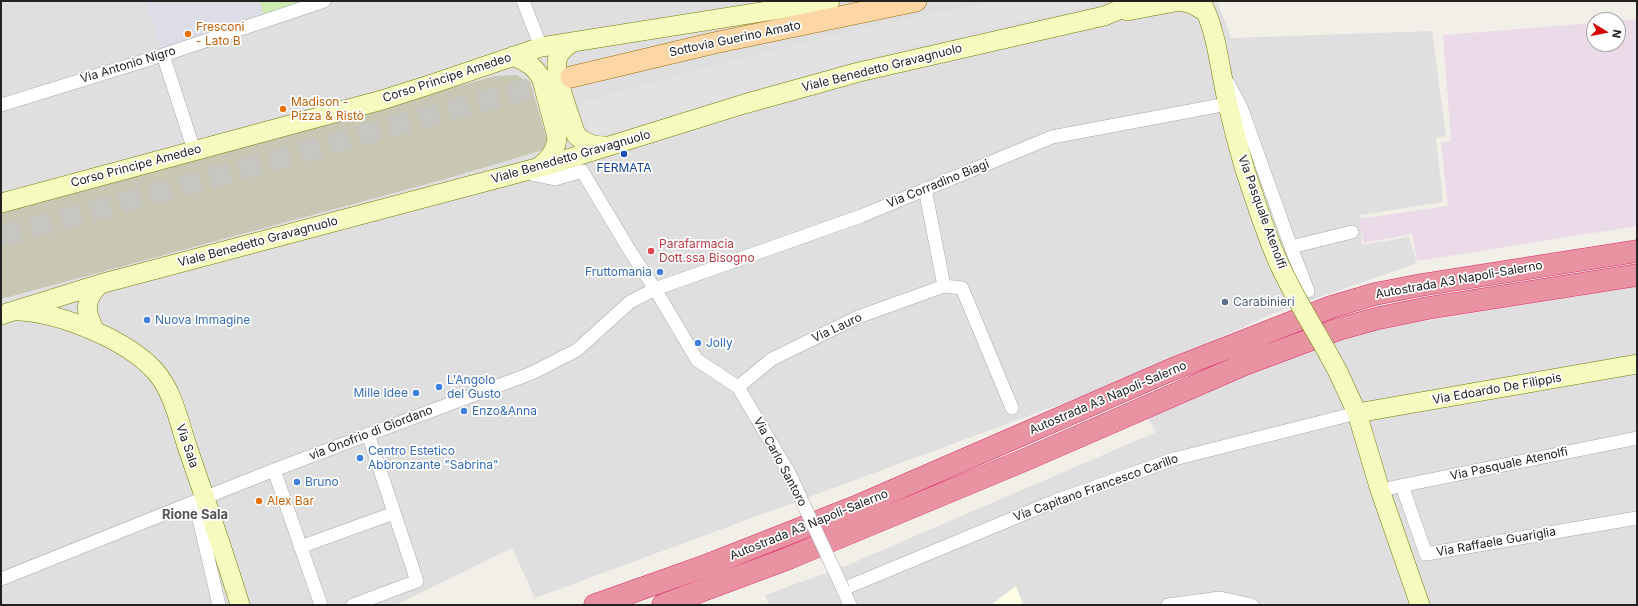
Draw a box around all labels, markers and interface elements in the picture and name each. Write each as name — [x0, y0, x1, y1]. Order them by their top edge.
north arrow — [1586, 12, 1626, 52]
street label: Sottovia Guerino Amato — [668, 18, 802, 60]
place label: Fresconi - Lato B — [196, 20, 244, 48]
marker: Fresconi - Lato B — [183, 29, 193, 39]
text: N — [1609, 29, 1624, 39]
street label: Viale Benedetto Gravagnuolo — [800, 41, 964, 95]
street label: Via Antonio Nigro — [79, 44, 177, 86]
street label: Corso Principe Amedeo — [381, 50, 513, 106]
place label: Madison - Pizza & Ristò — [291, 95, 364, 123]
marker: Madison - Pizza & Ristò — [278, 104, 288, 114]
street label: Viale Benedetto Gravagnuolo — [490, 127, 652, 187]
street label: Corso Principe Amedeo — [69, 142, 203, 190]
marker: FERMATA — [619, 149, 629, 159]
street label: Via Pasquale Atenolfi — [1235, 153, 1289, 271]
street label: Via Corradino Biagi — [885, 157, 991, 211]
place label: FERMATA — [596, 161, 652, 175]
street label: Viale Benedetto Gravagnuolo — [177, 214, 339, 270]
place label: Parafarmacia Dott.ssa Bisogno — [659, 237, 755, 265]
marker: Parafarmacia Dott.ssa Bisogno — [646, 246, 656, 256]
street label: Autostrada A3 Napoli-Salerno — [1374, 258, 1544, 302]
place label: Fruttomania — [585, 265, 652, 279]
marker: Fruttomania — [655, 267, 665, 277]
place label: Carabinieri — [1233, 295, 1295, 309]
marker: Carabinieri — [1220, 297, 1230, 307]
street label: Via Lauro — [810, 310, 864, 346]
place label: Nuova Immagine — [155, 313, 250, 327]
marker: Nuova Immagine — [142, 315, 152, 325]
place label: Jolly — [706, 336, 733, 350]
marker: Jolly — [693, 338, 703, 348]
street label: Autostrada A3 Napoli-Salerno — [1027, 358, 1189, 438]
street label: Via Edoardo De Filippis — [1431, 371, 1563, 407]
place label: L'Angolo del Gusto — [447, 373, 501, 401]
marker: L'Angolo del Gusto — [434, 382, 444, 392]
place label: Mille Idee — [354, 386, 408, 400]
marker: Mille Idee — [411, 388, 421, 398]
street label: via Onofrio di Giordano — [307, 403, 435, 463]
place label: Enzo&Anna — [472, 404, 537, 418]
marker: Enzo&Anna — [459, 406, 469, 416]
street label: Via Carlo Santoro — [750, 415, 810, 509]
street label: Via Sala — [173, 422, 201, 470]
place label: Centro Estetico Abbronzante "Sabrina" — [368, 444, 499, 472]
street label: Via Pasquale Atenolfi — [1449, 444, 1569, 484]
street label: Via Capitano Francesco Carillo — [1012, 451, 1180, 525]
marker: Centro Estetico Abbronzante "Sabrina" — [355, 453, 365, 463]
place label: Bruno — [305, 475, 339, 489]
marker: Bruno — [292, 477, 302, 487]
street label: Autostrada A3 Napoli-Salerno — [728, 487, 890, 563]
place label: Alex Bar — [267, 494, 314, 508]
marker: Alex Bar — [254, 496, 264, 506]
district label: Rione Sala — [162, 507, 228, 523]
street label: Via Raffaele Guariglia — [1435, 524, 1557, 560]

